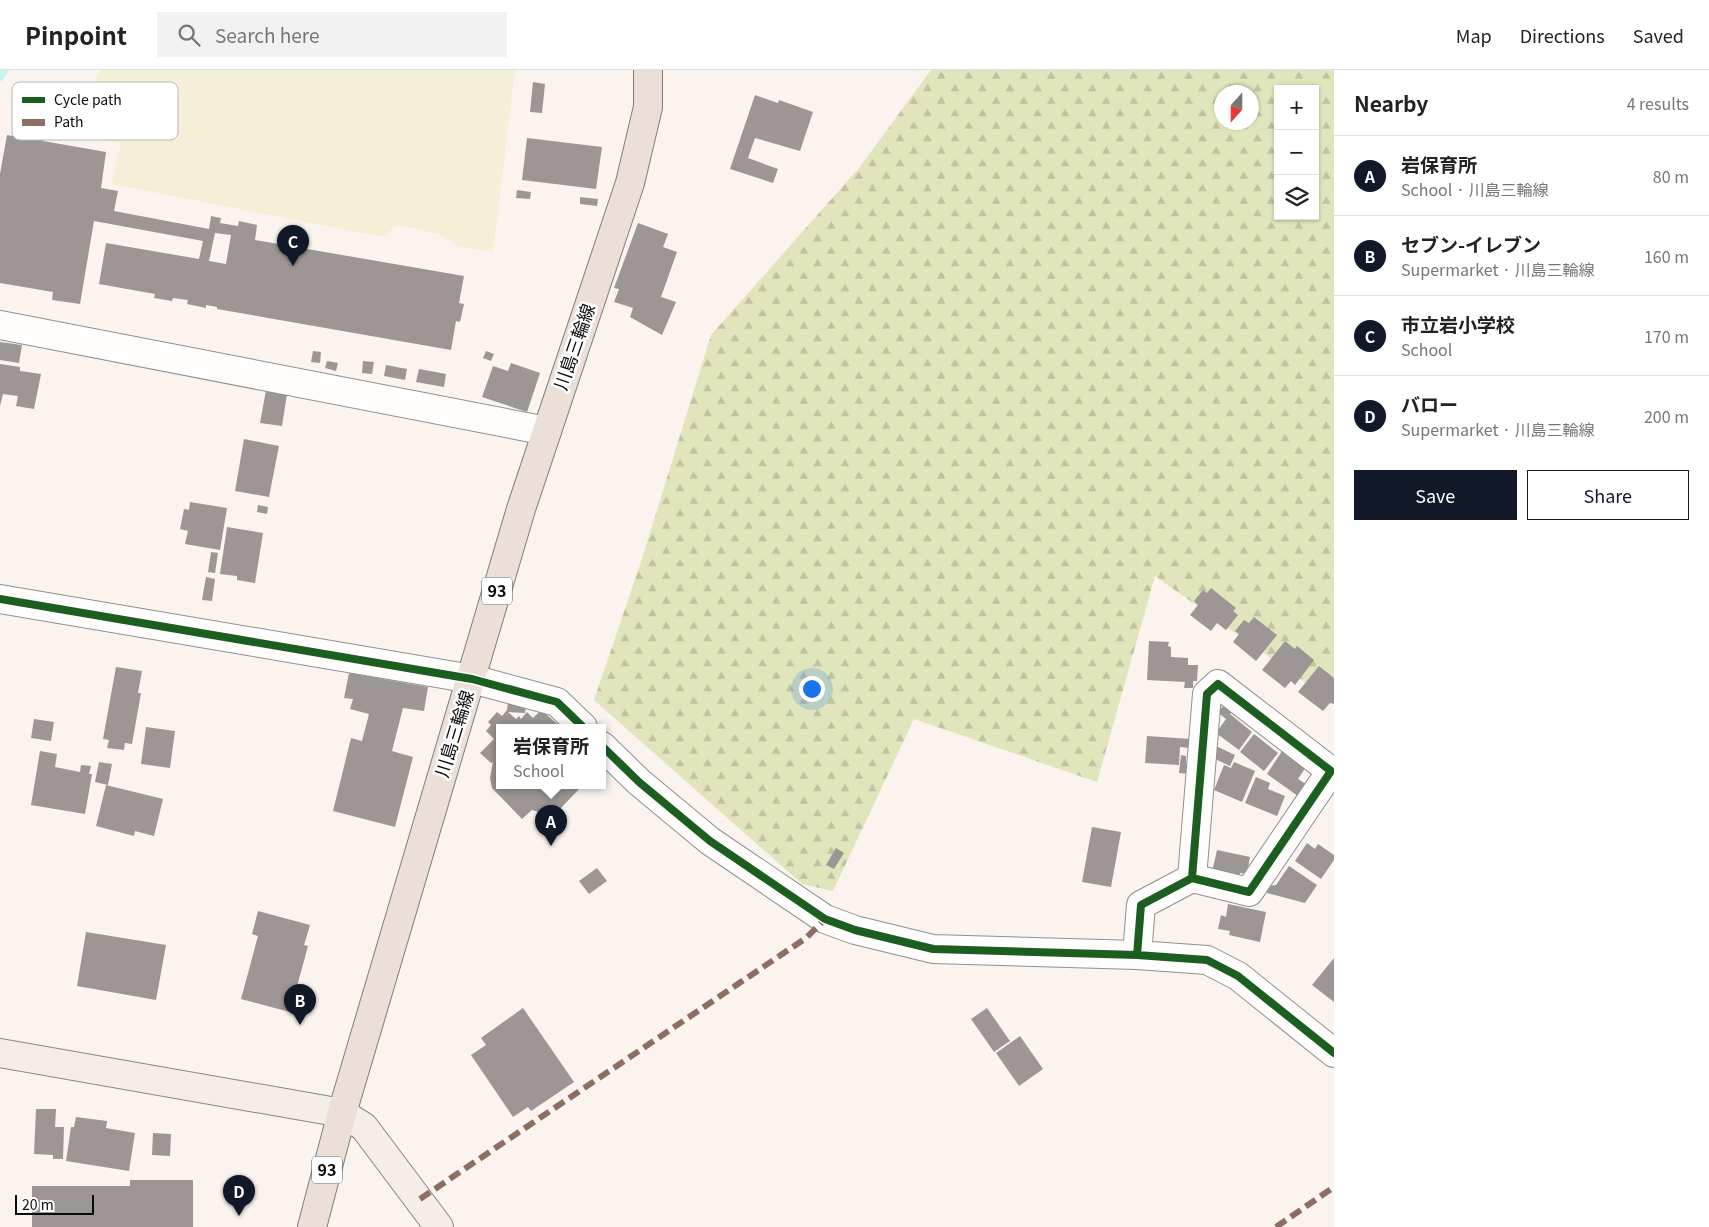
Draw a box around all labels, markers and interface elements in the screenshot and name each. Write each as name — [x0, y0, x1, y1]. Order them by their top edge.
search box — [157, 12, 507, 57]
text: Pinpoint — [25, 17, 127, 52]
icon: search — [175, 21, 203, 49]
text: Search here — [215, 21, 319, 48]
text: Map — [1456, 22, 1492, 48]
text: Directions — [1520, 22, 1605, 48]
text: Saved — [1633, 22, 1684, 48]
legend — [12, 82, 178, 140]
north arrow — [1214, 85, 1259, 130]
map controls — [1274, 85, 1319, 220]
button: + — [1274, 85, 1319, 130]
text: Nearby — [1354, 88, 1428, 118]
text: Cycle path — [54, 89, 122, 109]
text: 4 results — [1627, 91, 1689, 115]
text: Path — [54, 111, 84, 131]
button: − — [1274, 130, 1319, 175]
text: 岩保育所 — [1401, 150, 1477, 177]
text: A — [1365, 164, 1375, 188]
text: 80 m — [1653, 164, 1689, 188]
button: layers — [1274, 175, 1319, 220]
text: School · 川島三輪線 — [1401, 177, 1549, 201]
pin: C — [277, 225, 309, 266]
text: セブン-イレブン — [1401, 230, 1541, 257]
text: B — [1365, 244, 1375, 268]
text: 160 m — [1644, 244, 1689, 268]
text: Supermarket · 川島三輪線 — [1401, 257, 1595, 281]
street label: 川島三輪線 — [546, 300, 600, 393]
text: 市立岩小学校 — [1401, 310, 1515, 337]
text: C — [1365, 324, 1375, 348]
text: 170 m — [1644, 324, 1689, 348]
text: School — [1401, 337, 1452, 361]
text: バロー — [1401, 390, 1458, 417]
text: D — [1364, 404, 1376, 428]
text: 200 m — [1644, 404, 1689, 428]
text: Supermarket · 川島三輪線 — [1401, 417, 1595, 441]
button: Save — [1354, 470, 1517, 520]
button: Share — [1527, 470, 1689, 520]
road number: 93 — [482, 578, 512, 604]
your location — [799, 676, 825, 702]
street label: 川島三輪線 — [427, 687, 479, 780]
popup — [496, 724, 606, 789]
text: 岩保育所 — [513, 731, 589, 758]
text: School — [513, 758, 564, 782]
pin: A — [535, 805, 567, 846]
pin: B — [284, 984, 316, 1025]
road number: 93 — [312, 1156, 342, 1184]
pin: D — [223, 1175, 255, 1216]
scale bar — [15, 1192, 94, 1215]
text: 20 m — [22, 1194, 54, 1214]

